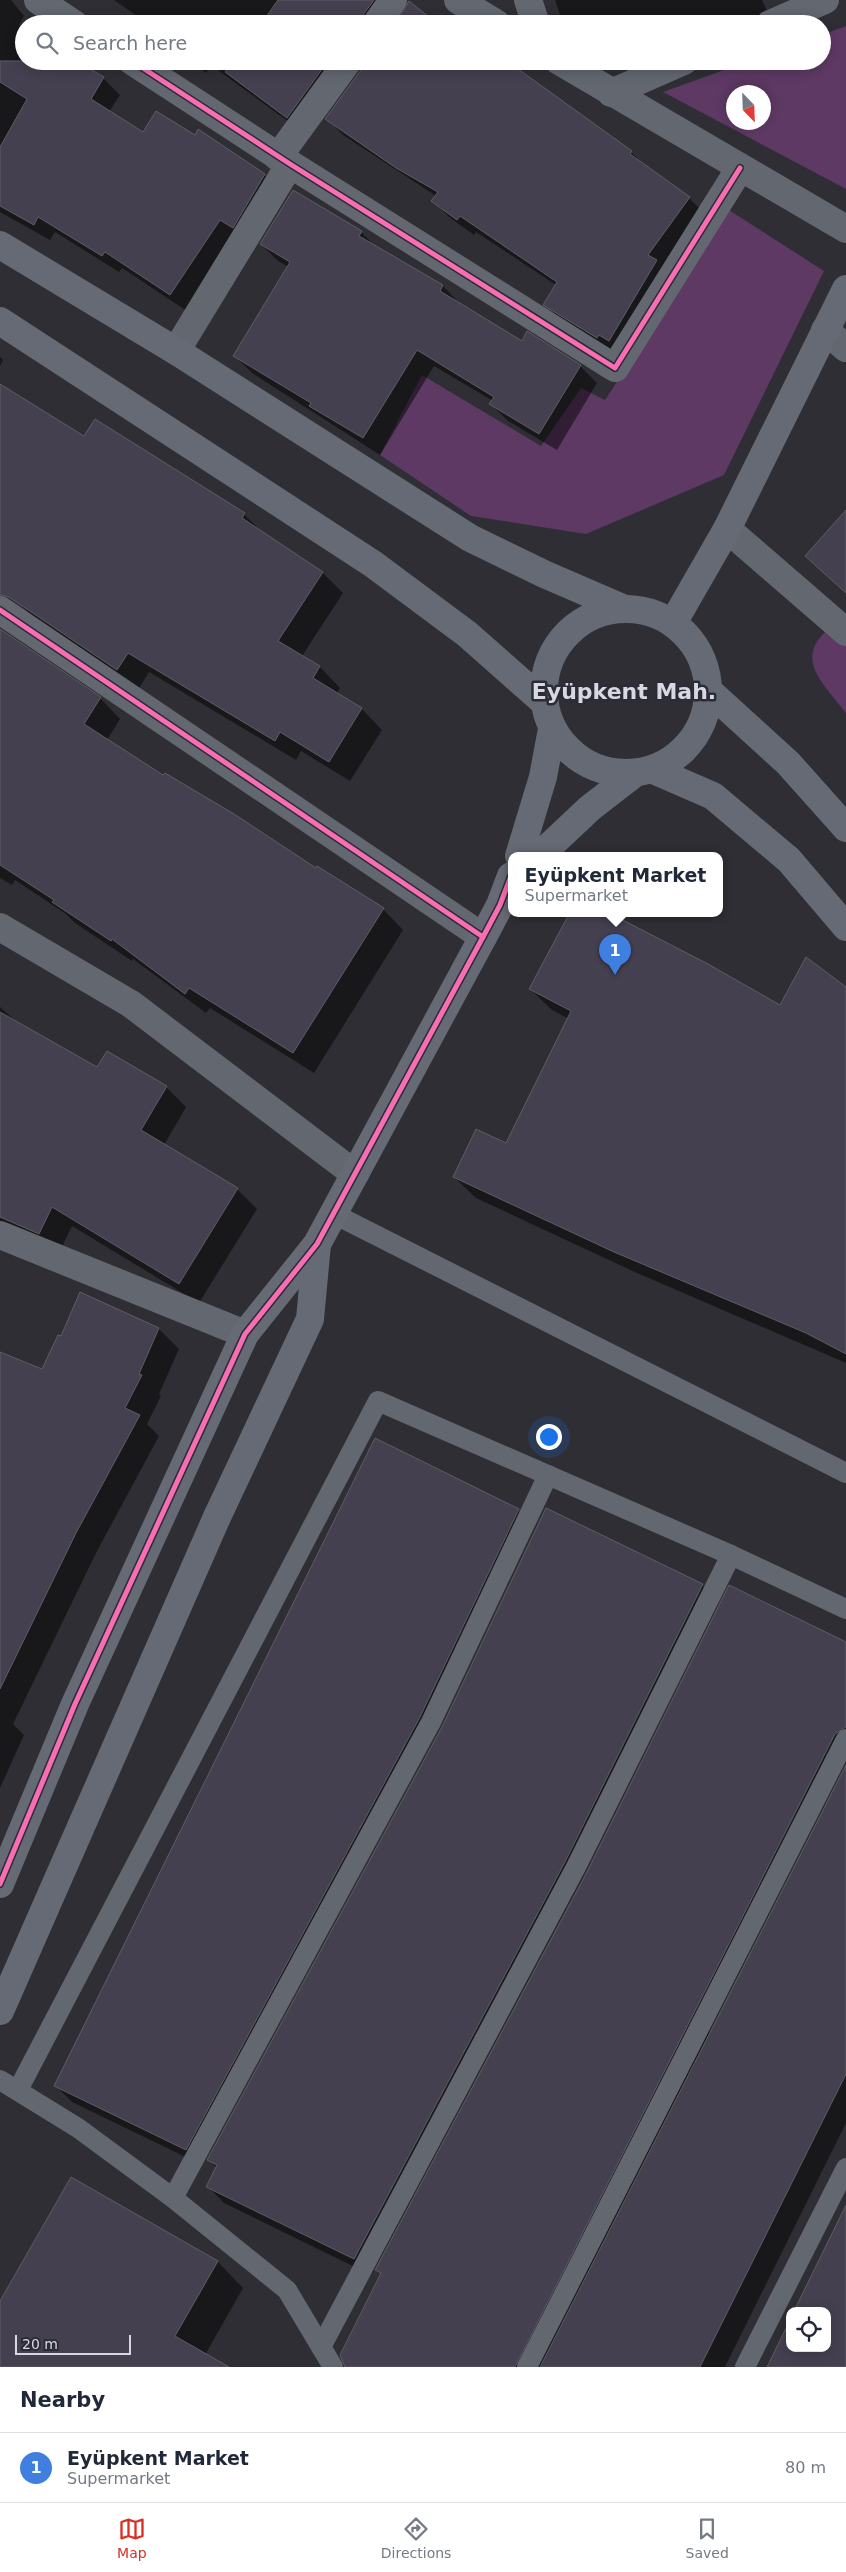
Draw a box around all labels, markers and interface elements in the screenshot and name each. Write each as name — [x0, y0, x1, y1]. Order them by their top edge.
search box — [15, 15, 831, 70]
icon: search — [33, 29, 61, 57]
text: Search here — [73, 32, 187, 54]
north arrow — [726, 85, 771, 130]
district label: Eyüpkent Mah. — [532, 679, 716, 704]
popup — [508, 852, 723, 917]
text: Eyüpkent Market — [525, 864, 706, 886]
text: Supermarket — [525, 886, 628, 905]
pin: 1 — [599, 934, 631, 975]
your location — [536, 1424, 562, 1450]
map controls — [786, 2307, 831, 2352]
button: locate — [786, 2307, 831, 2352]
scale bar — [15, 2332, 131, 2355]
text: 20 m — [22, 2336, 58, 2352]
text: Nearby — [20, 2388, 105, 2412]
text: Eyüpkent Market — [67, 2447, 249, 2469]
text: 1 — [30, 2458, 42, 2477]
text: 80 m — [785, 2458, 826, 2477]
text: Supermarket — [67, 2469, 170, 2488]
tab: Map — [117, 2515, 147, 2561]
tab: Directions — [381, 2515, 451, 2561]
tab: Saved — [686, 2515, 729, 2561]

